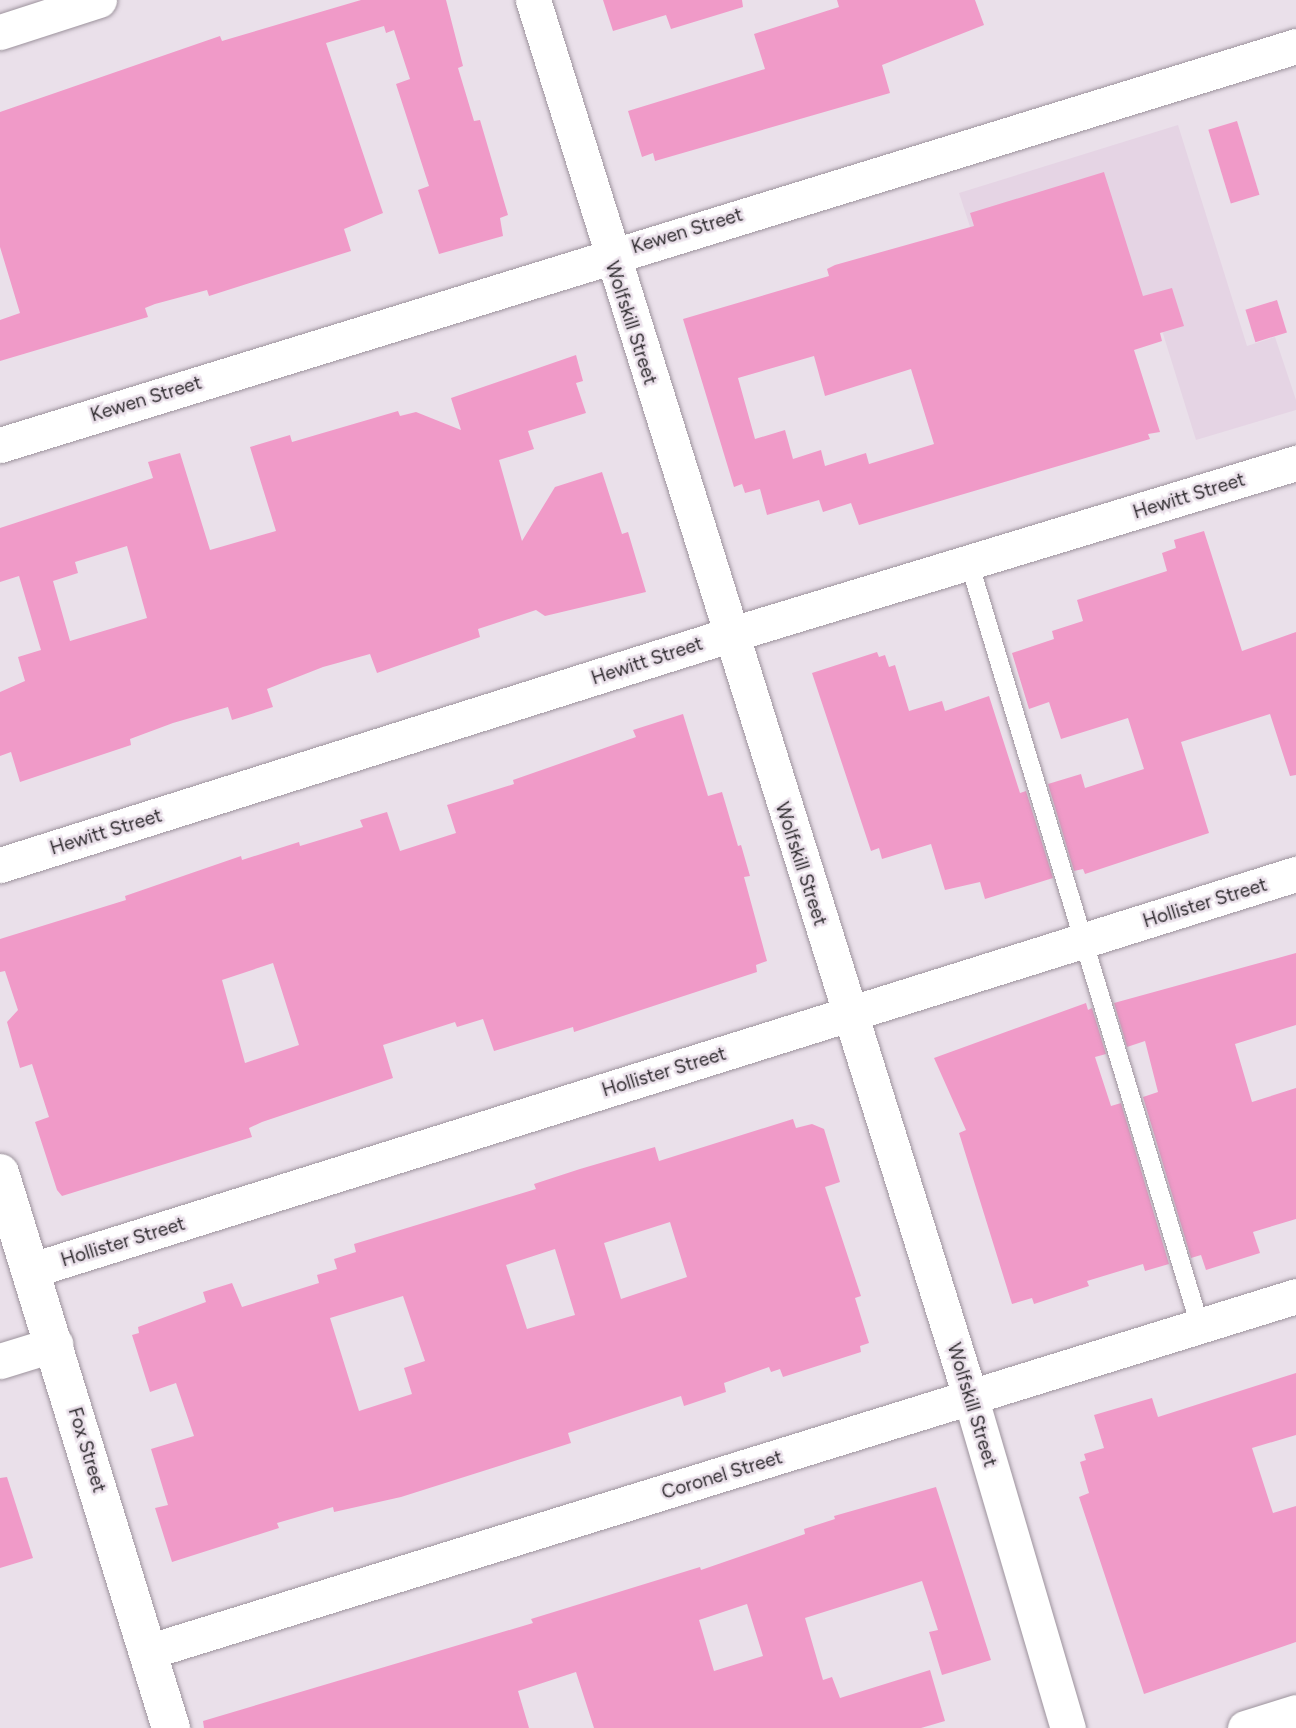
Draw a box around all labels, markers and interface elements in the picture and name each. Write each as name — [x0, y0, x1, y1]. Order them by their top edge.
street label: Kewen Street — [629, 203, 745, 259]
street label: Wolfskill Street — [600, 258, 662, 388]
street label: Kewen Street — [88, 371, 204, 427]
street label: Hewitt Street — [1130, 468, 1248, 524]
street label: Hewitt Street — [588, 632, 706, 690]
street label: Wolfskill Street — [770, 799, 832, 929]
street label: Hewitt Street — [47, 804, 165, 860]
street label: Hollister Street — [1140, 873, 1270, 933]
street label: Hollister Street — [599, 1042, 729, 1102]
street label: Hollister Street — [58, 1212, 188, 1272]
street label: Wolfskill Street — [942, 1340, 1002, 1470]
street label: Fox Street — [63, 1405, 111, 1495]
street label: Coronel Street — [659, 1446, 785, 1504]

